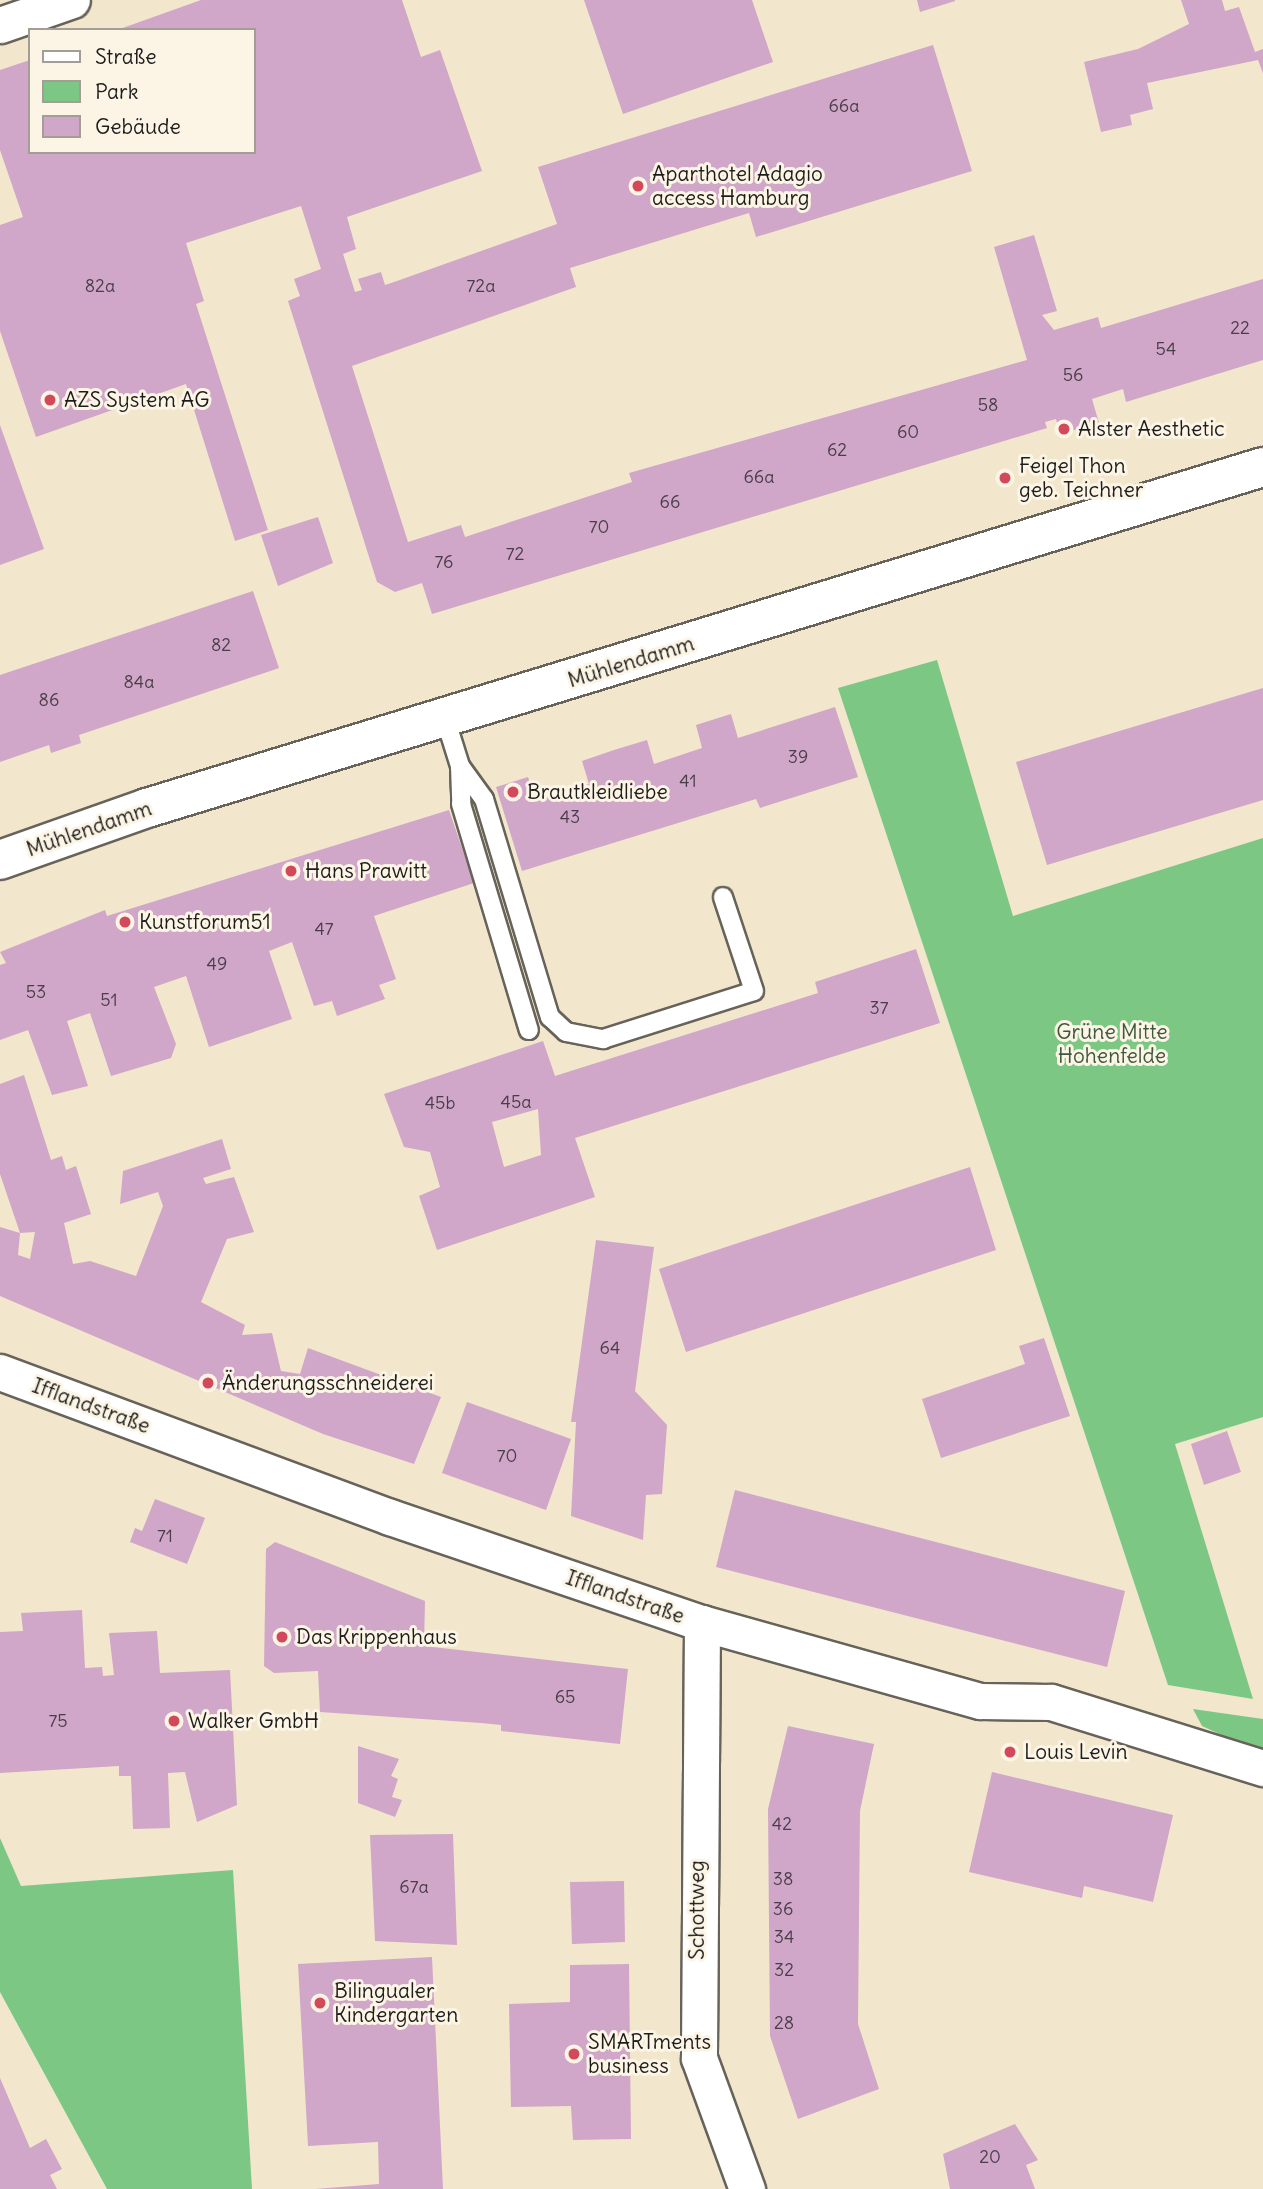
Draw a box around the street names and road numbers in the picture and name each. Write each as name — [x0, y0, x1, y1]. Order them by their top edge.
street label: Mühlendamm — [565, 631, 697, 693]
street label: Mühlendamm — [23, 796, 155, 862]
street label: Ifflandstraße — [29, 1373, 153, 1439]
street label: Ifflandstraße — [563, 1565, 687, 1629]
street label: Schottweg — [684, 1860, 710, 1960]

